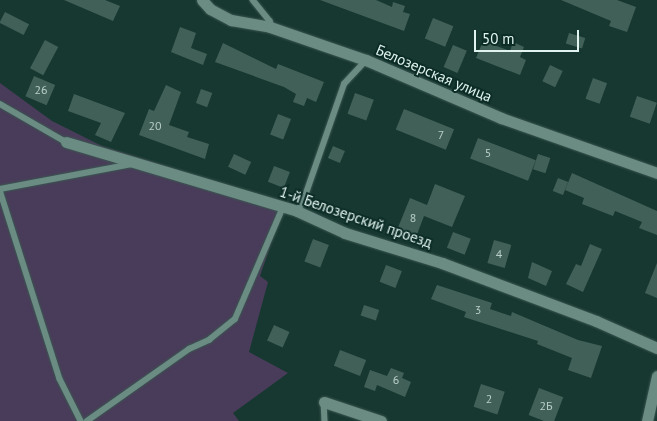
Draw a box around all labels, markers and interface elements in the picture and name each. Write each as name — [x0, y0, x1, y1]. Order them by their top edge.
scale bar — [477, 20, 582, 52]
text: 50 m — [482, 29, 515, 48]
street label: Белозерская улица — [373, 40, 495, 106]
house number: 26 — [34, 83, 48, 97]
house number: 20 — [148, 119, 162, 133]
house number: 7 — [438, 128, 444, 142]
house number: 5 — [485, 146, 491, 160]
street label: 1-й Белозерский проезд — [277, 182, 435, 252]
house number: 8 — [410, 211, 416, 225]
house number: 4 — [496, 247, 502, 261]
house number: 3 — [475, 303, 481, 317]
house number: 6 — [393, 373, 399, 387]
house number: 2 — [486, 392, 492, 406]
house number: 2Б — [539, 399, 553, 413]

